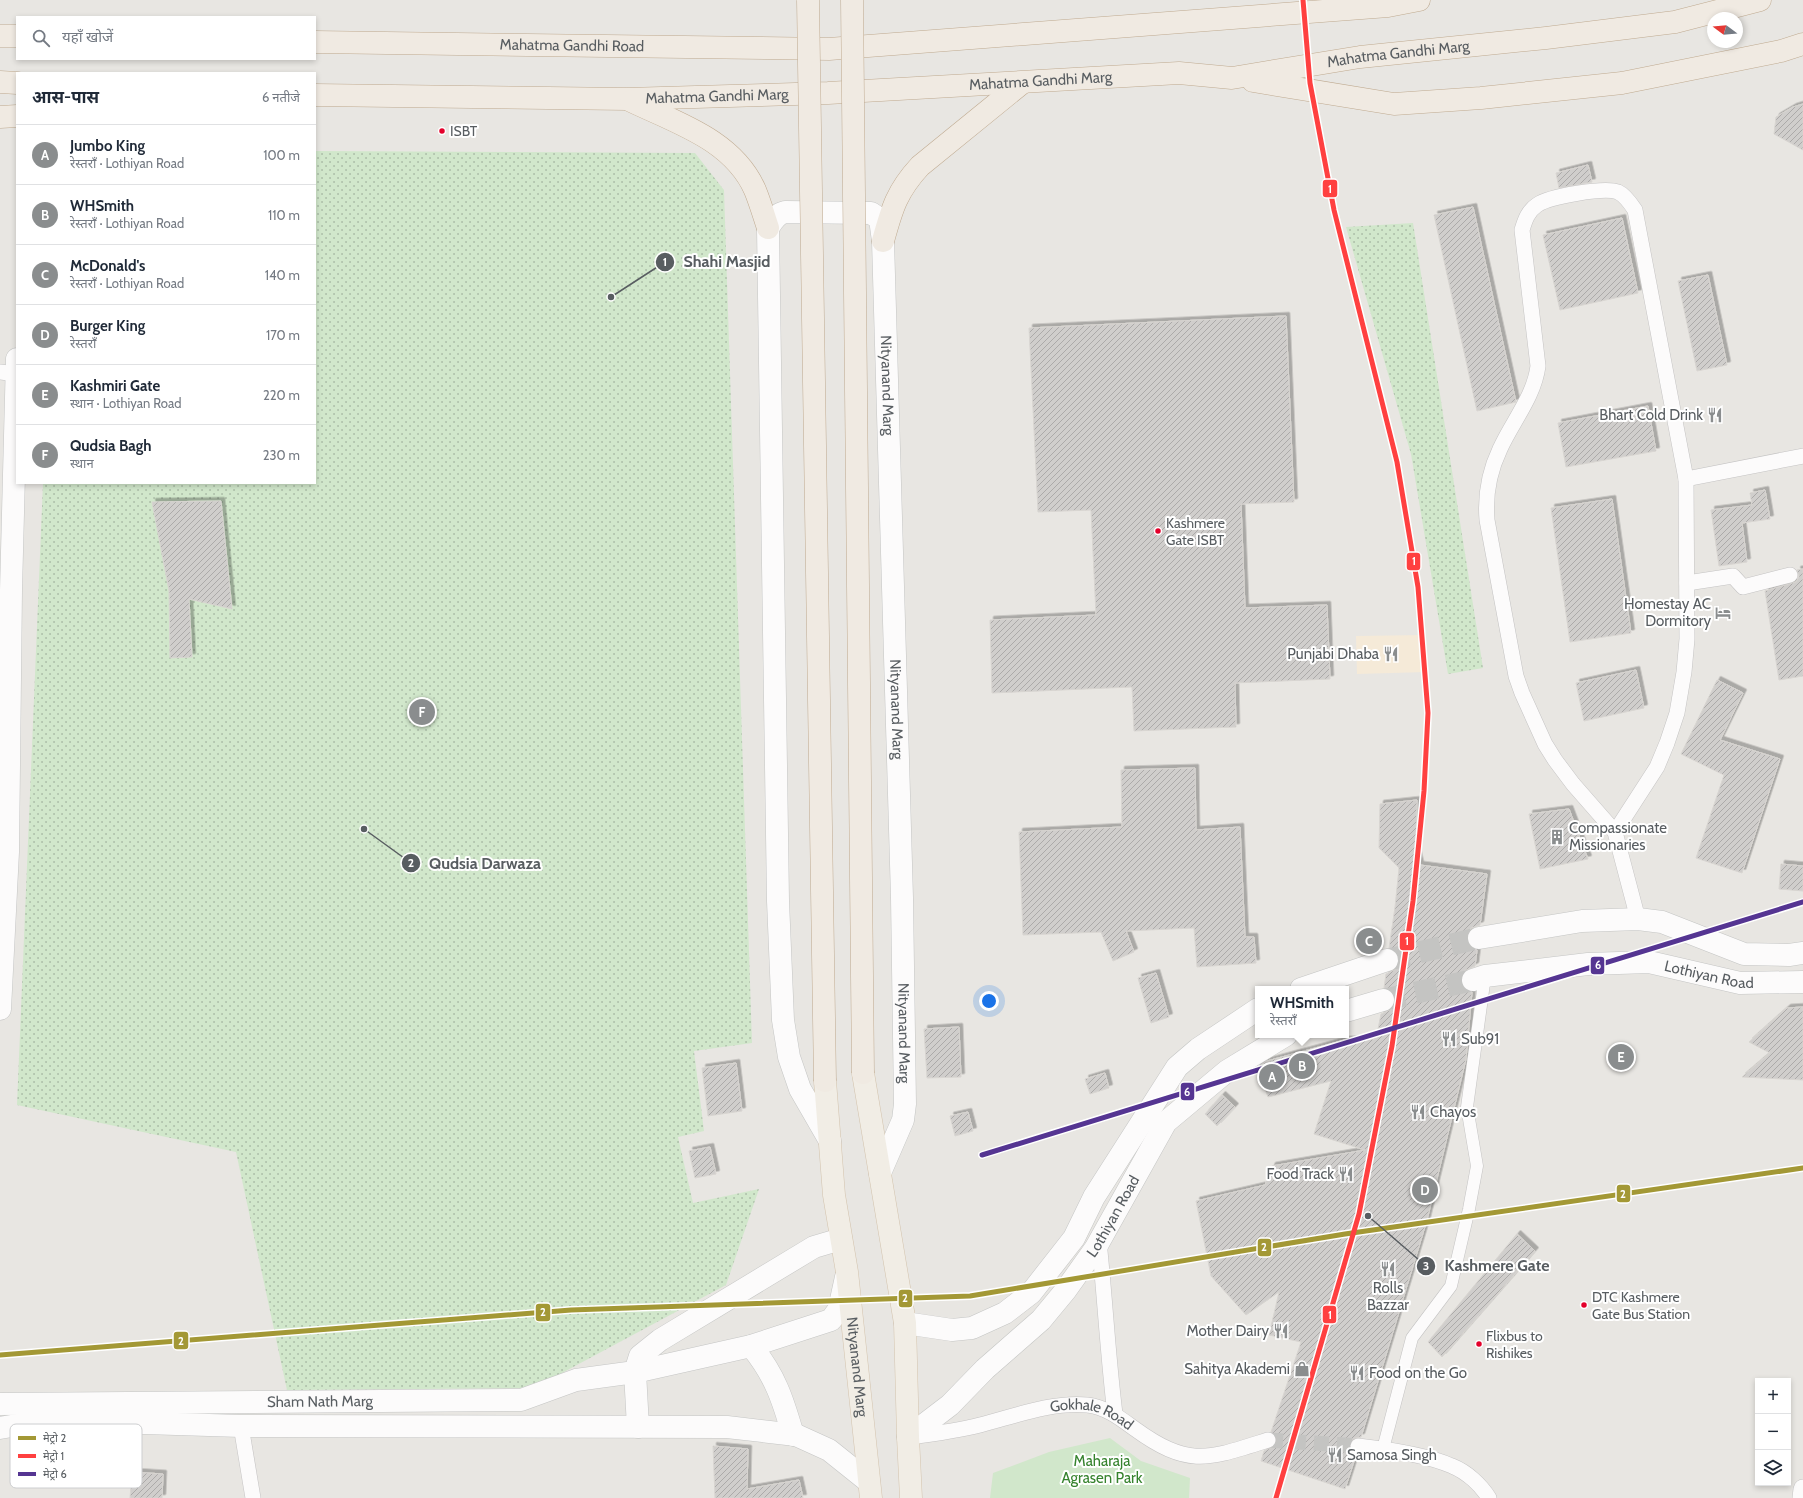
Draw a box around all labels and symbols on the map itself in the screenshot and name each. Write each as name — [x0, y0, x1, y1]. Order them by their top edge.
north arrow — [1707, 12, 1743, 48]
street label: Mahatma Gandhi Road — [500, 36, 644, 55]
street label: Mahatma Gandhi Marg — [1326, 37, 1471, 71]
street label: Mahatma Gandhi Marg — [968, 68, 1113, 94]
street label: Mahatma Gandhi Marg — [645, 85, 789, 107]
place label: ISBT — [450, 122, 478, 140]
marker: ISBT — [437, 126, 447, 136]
line badge: 1 — [1322, 179, 1338, 198]
text: 1 — [1328, 182, 1332, 196]
callout: Shahi Masjid — [655, 248, 778, 276]
text: Shahi Masjid — [683, 252, 771, 271]
text: 1 — [663, 254, 667, 269]
street label: Nityanand Marg — [877, 335, 898, 436]
place label: Bhart Cold Drink — [1599, 406, 1703, 424]
restaurant icon: Bhart Cold Drink — [1706, 406, 1724, 424]
place label: Kashmere Gate ISBT — [1166, 514, 1225, 549]
marker: Kashmere Gate ISBT — [1153, 526, 1163, 536]
line badge: 1 — [1406, 552, 1421, 571]
text: 1 — [1412, 554, 1416, 568]
place label: Homestay AC Dormitory — [1624, 595, 1711, 630]
hotel icon: Homestay AC Dormitory — [1714, 604, 1732, 622]
place label: Punjabi Dhaba — [1287, 645, 1380, 663]
restaurant icon: Punjabi Dhaba — [1382, 645, 1400, 663]
street label: Nityanand Marg — [886, 659, 907, 760]
pin: F — [409, 697, 435, 727]
place label: Compassionate Missionaries — [1569, 819, 1667, 854]
building icon: Compassionate Missionaries — [1548, 828, 1566, 846]
callout: Qudsia Darwaza — [401, 849, 549, 877]
text: Qudsia Darwaza — [429, 854, 541, 873]
text: 2 — [408, 855, 414, 870]
pin: C — [1356, 926, 1382, 956]
line badge: 1 — [1399, 932, 1415, 951]
text: 1 — [1405, 934, 1409, 948]
line badge: 6 — [1590, 956, 1605, 975]
street label: Lothiyan Road — [1663, 957, 1754, 992]
text: 6 — [1595, 958, 1601, 972]
street label: Nityanand Marg — [894, 983, 914, 1084]
your location — [979, 991, 999, 1011]
restaurant icon: Sub91 — [1440, 1030, 1458, 1048]
place label: Sub91 — [1461, 1030, 1499, 1048]
pin: E — [1608, 1042, 1634, 1072]
pin: B — [1289, 1051, 1315, 1081]
pin: A — [1259, 1062, 1285, 1092]
line badge: 6 — [1180, 1082, 1195, 1101]
text: 6 — [1184, 1085, 1190, 1099]
restaurant icon: Chayos — [1409, 1103, 1427, 1121]
place label: Chayos — [1430, 1103, 1476, 1121]
place label: Food Track — [1267, 1165, 1334, 1183]
restaurant icon: Food Track — [1337, 1165, 1355, 1183]
street label: Lothiyan Road — [1083, 1172, 1143, 1261]
pin: D — [1412, 1175, 1438, 1205]
line badge: 2 — [1616, 1184, 1631, 1203]
text: 2 — [1620, 1187, 1626, 1201]
line badge: 2 — [1257, 1238, 1272, 1257]
text: 2 — [1261, 1240, 1267, 1254]
callout: Kashmere Gate — [1416, 1252, 1557, 1280]
text: Kashmere Gate — [1445, 1256, 1549, 1275]
text: 3 — [1423, 1258, 1429, 1273]
restaurant icon: Rolls Bazzar — [1379, 1260, 1397, 1278]
place label: Rolls Bazzar — [1367, 1279, 1409, 1314]
place label: DTC Kashmere Gate Bus Station — [1592, 1288, 1690, 1323]
line badge: 2 — [898, 1289, 913, 1308]
text: 2 — [902, 1291, 908, 1305]
marker: DTC Kashmere Gate Bus Station — [1579, 1300, 1589, 1310]
line badge: 2 — [535, 1303, 551, 1322]
text: 2 — [540, 1305, 546, 1319]
line badge: 1 — [1322, 1305, 1337, 1324]
text: 1 — [1328, 1308, 1332, 1322]
street label: Nityanand Marg — [843, 1316, 871, 1418]
place label: Mother Dairy — [1186, 1322, 1269, 1340]
restaurant icon: Mother Dairy — [1272, 1322, 1290, 1340]
place label: Flixbus to Rishikes — [1486, 1327, 1543, 1362]
line badge: 2 — [173, 1331, 189, 1350]
text: 2 — [178, 1334, 184, 1348]
marker: Flixbus to Rishikes — [1474, 1339, 1484, 1349]
place label: Sahitya Akademi — [1184, 1360, 1290, 1378]
shop icon: Sahitya Akademi — [1293, 1360, 1311, 1378]
restaurant icon: Food on the Go — [1348, 1364, 1366, 1382]
place label: Food on the Go — [1369, 1364, 1467, 1382]
street label: Sham Nath Marg — [267, 1392, 374, 1411]
street label: Gokhale Road — [1049, 1396, 1137, 1434]
legend — [10, 1424, 142, 1488]
text: मेट्रो 2 — [43, 1431, 66, 1445]
restaurant icon: Samosa Singh — [1326, 1446, 1344, 1464]
place label: Samosa Singh — [1347, 1446, 1437, 1464]
text: मेट्रो 1 — [43, 1449, 64, 1463]
park label: Maharaja Agrasen Park — [1061, 1452, 1143, 1487]
text: मेट्रो 6 — [43, 1467, 67, 1481]

